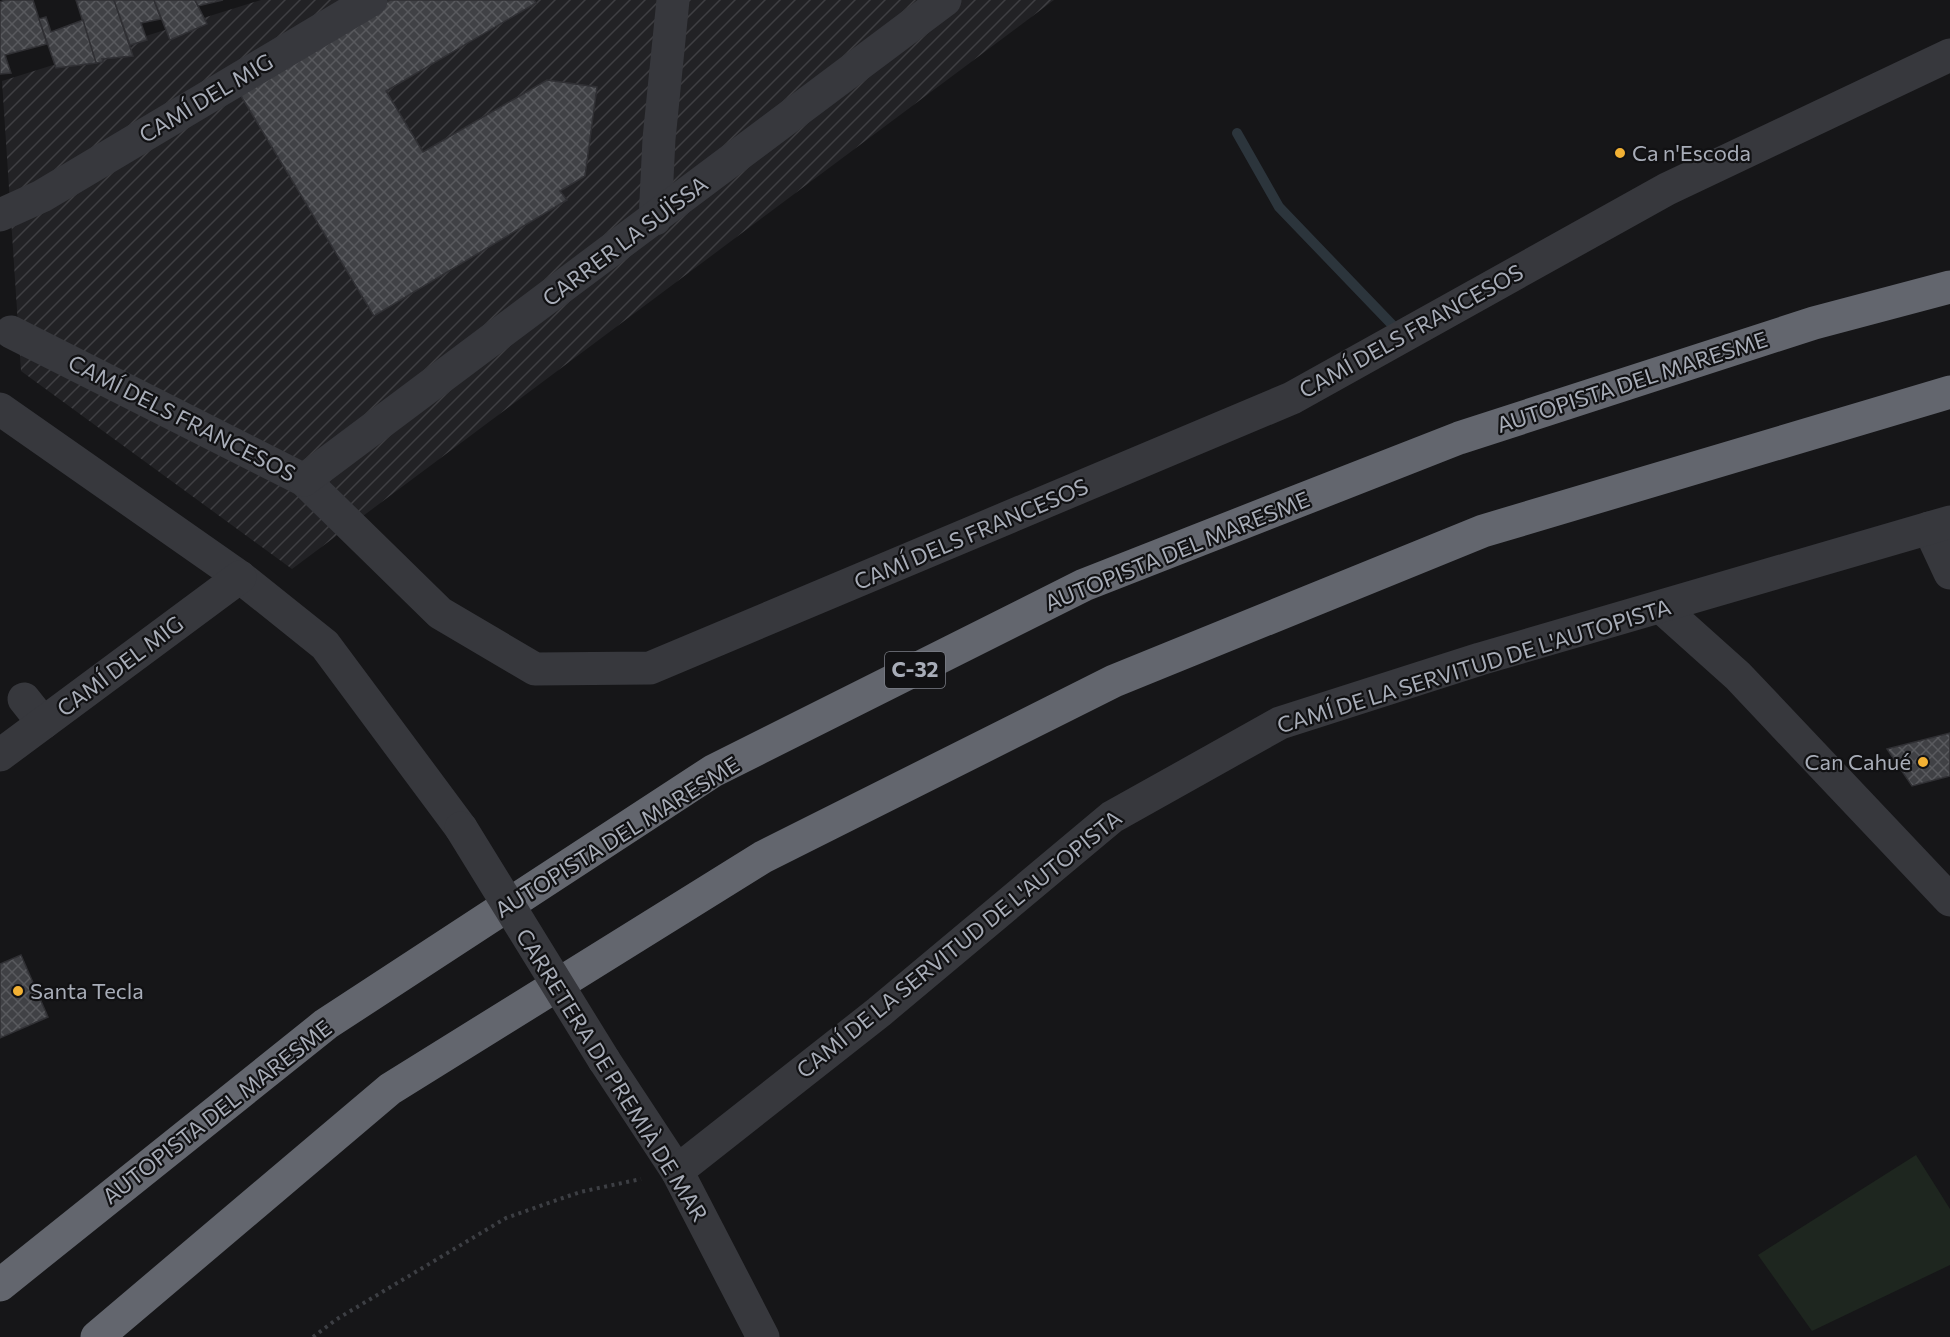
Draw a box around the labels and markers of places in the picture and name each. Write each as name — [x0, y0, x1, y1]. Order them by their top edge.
place label: Ca n'Escoda — [1632, 139, 1751, 166]
marker: Ca n'Escoda — [1613, 146, 1627, 160]
place label: Can Cahué — [1805, 748, 1911, 775]
marker: Can Cahué — [1916, 755, 1930, 769]
place label: Santa Tecla — [30, 977, 144, 1004]
marker: Santa Tecla — [11, 984, 25, 998]

